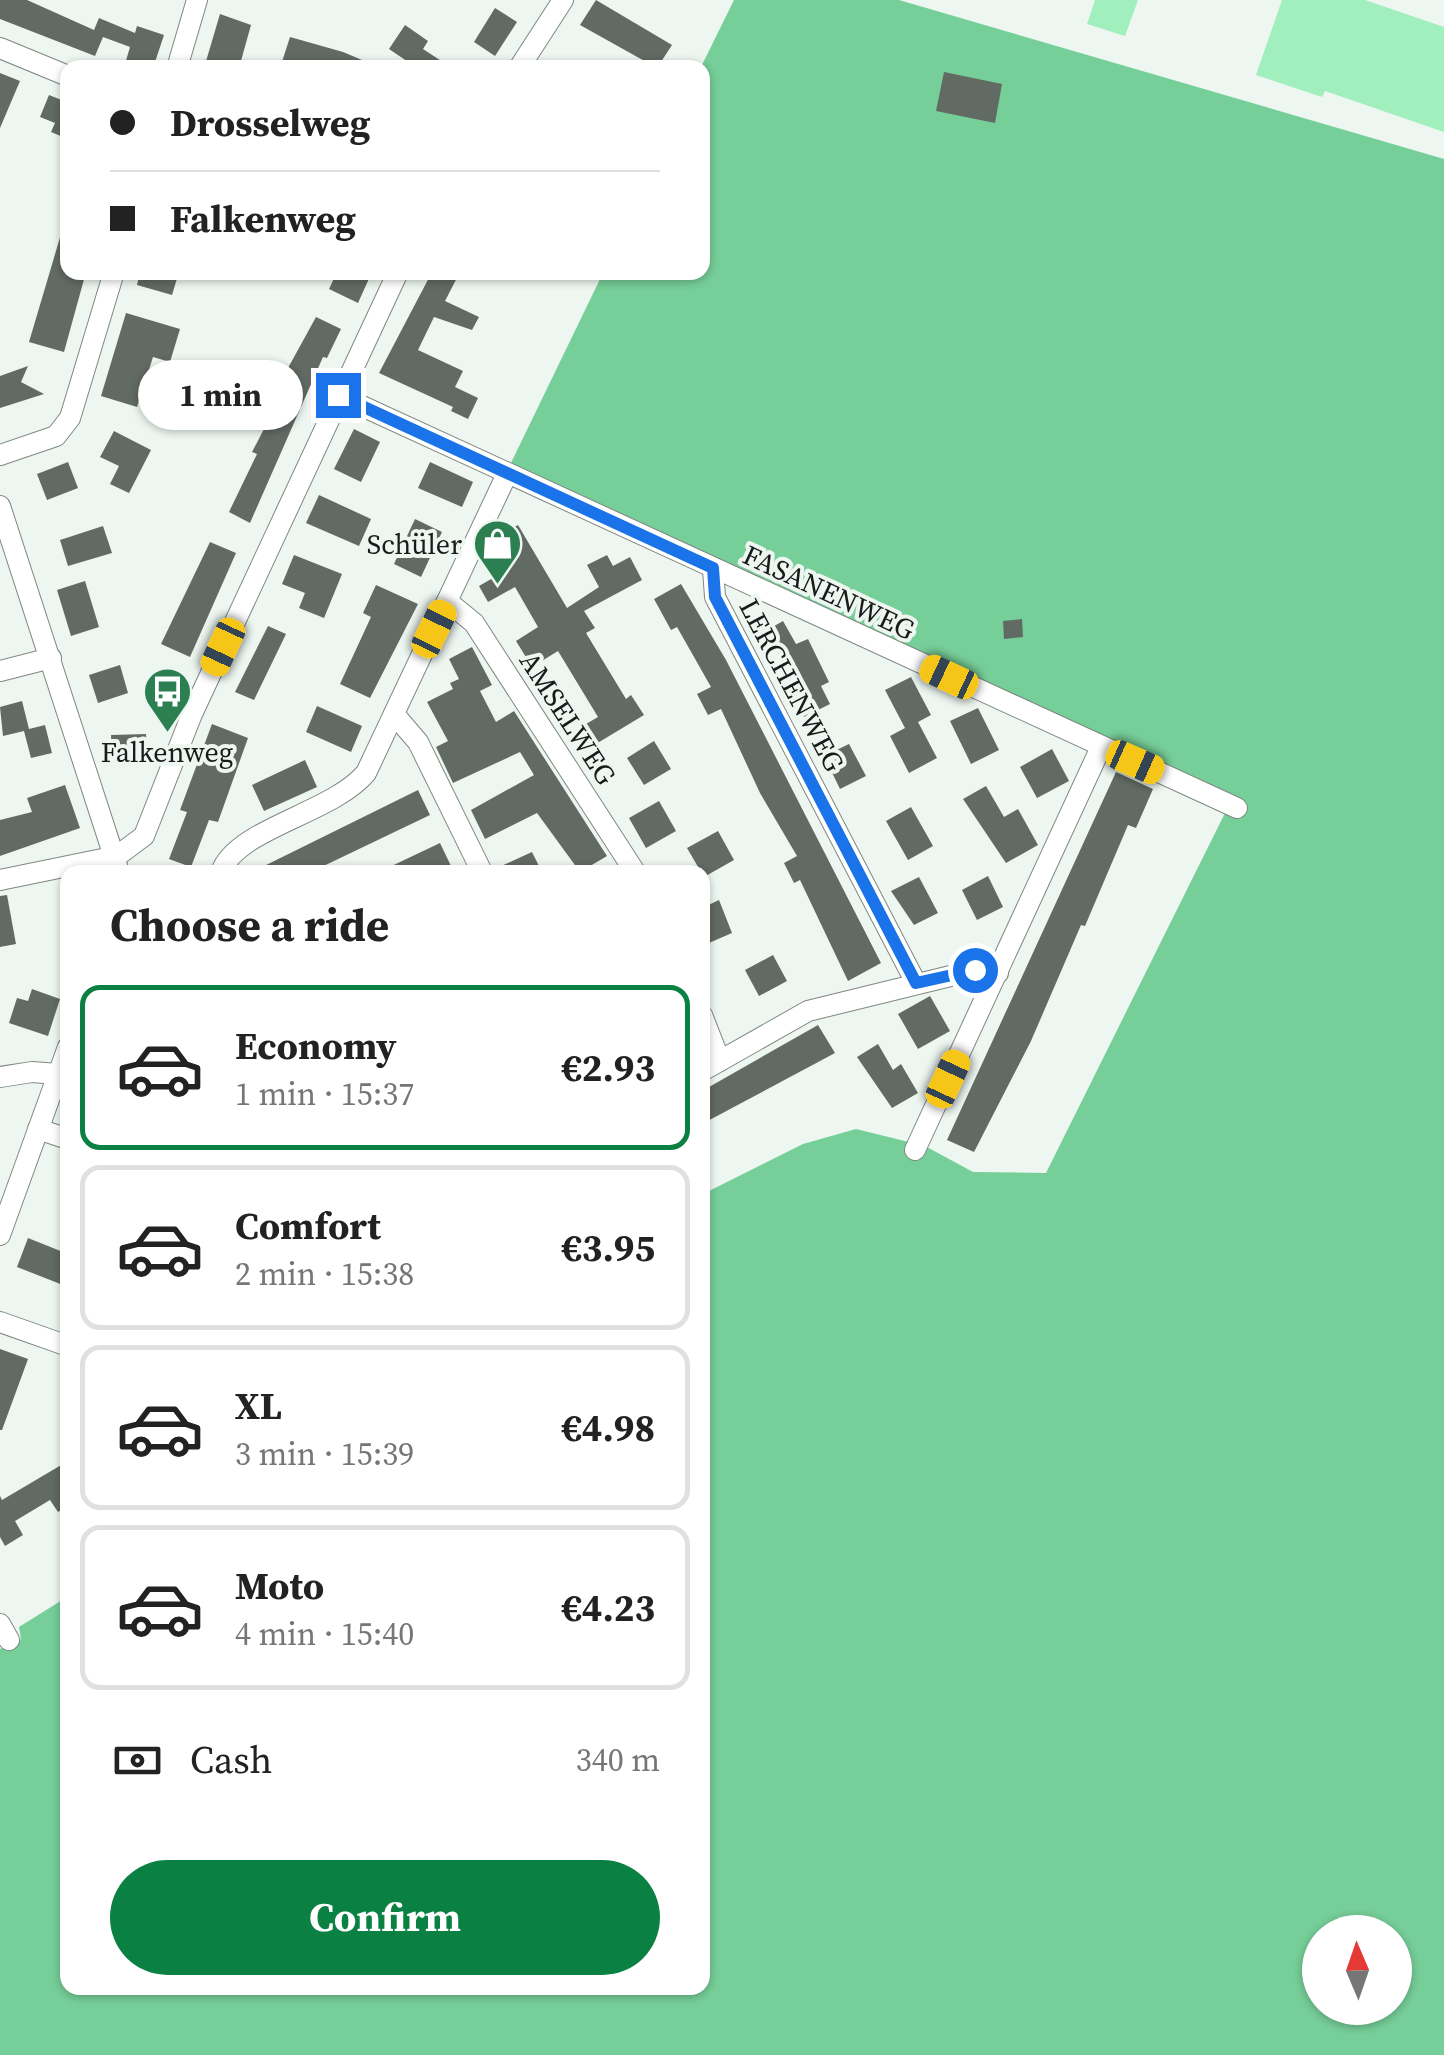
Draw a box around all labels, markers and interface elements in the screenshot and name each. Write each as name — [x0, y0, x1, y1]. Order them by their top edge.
text: Drosselweg — [170, 97, 370, 149]
text: Falkenweg — [170, 193, 356, 245]
callout: 1 min — [138, 360, 303, 430]
text: 1 min — [179, 373, 262, 417]
route end — [316, 373, 361, 418]
shop icon: Schüler — [471, 518, 523, 586]
place label: Schüler — [367, 525, 462, 563]
street label: FASANENWEG — [737, 536, 921, 648]
street label: LERCHENWEG — [730, 592, 854, 778]
car — [407, 595, 461, 663]
car — [197, 613, 249, 681]
street label: AMSELWEG — [511, 644, 625, 792]
car — [915, 651, 983, 703]
bus stop icon: Falkenweg — [141, 666, 193, 734]
place label: Falkenweg — [101, 733, 233, 771]
car — [1101, 736, 1169, 788]
text: Choose a ride — [110, 894, 389, 956]
route start — [953, 948, 998, 993]
text: Economy — [235, 1020, 397, 1072]
icon: car — [115, 1023, 205, 1113]
text: €2.93 — [561, 1042, 655, 1094]
car — [922, 1045, 974, 1113]
text: 1 min · 15:37 — [235, 1072, 414, 1116]
text: Comfort — [235, 1200, 381, 1252]
icon: car — [115, 1203, 205, 1293]
text: €3.95 — [561, 1222, 655, 1274]
text: 2 min · 15:38 — [235, 1252, 414, 1296]
text: XL — [235, 1380, 282, 1432]
icon: car — [115, 1383, 205, 1473]
text: €4.98 — [561, 1402, 655, 1454]
text: 3 min · 15:39 — [235, 1432, 414, 1476]
text: Moto — [235, 1560, 324, 1612]
icon: car — [115, 1563, 205, 1653]
text: €4.23 — [561, 1582, 655, 1634]
text: 4 min · 15:40 — [235, 1612, 414, 1656]
icon: cash — [110, 1733, 165, 1788]
text: Cash — [190, 1734, 272, 1786]
text: 340 m — [576, 1738, 660, 1782]
button: Confirm — [110, 1860, 660, 1975]
north arrow — [1302, 1915, 1412, 2025]
map controls — [1302, 1915, 1412, 2025]

